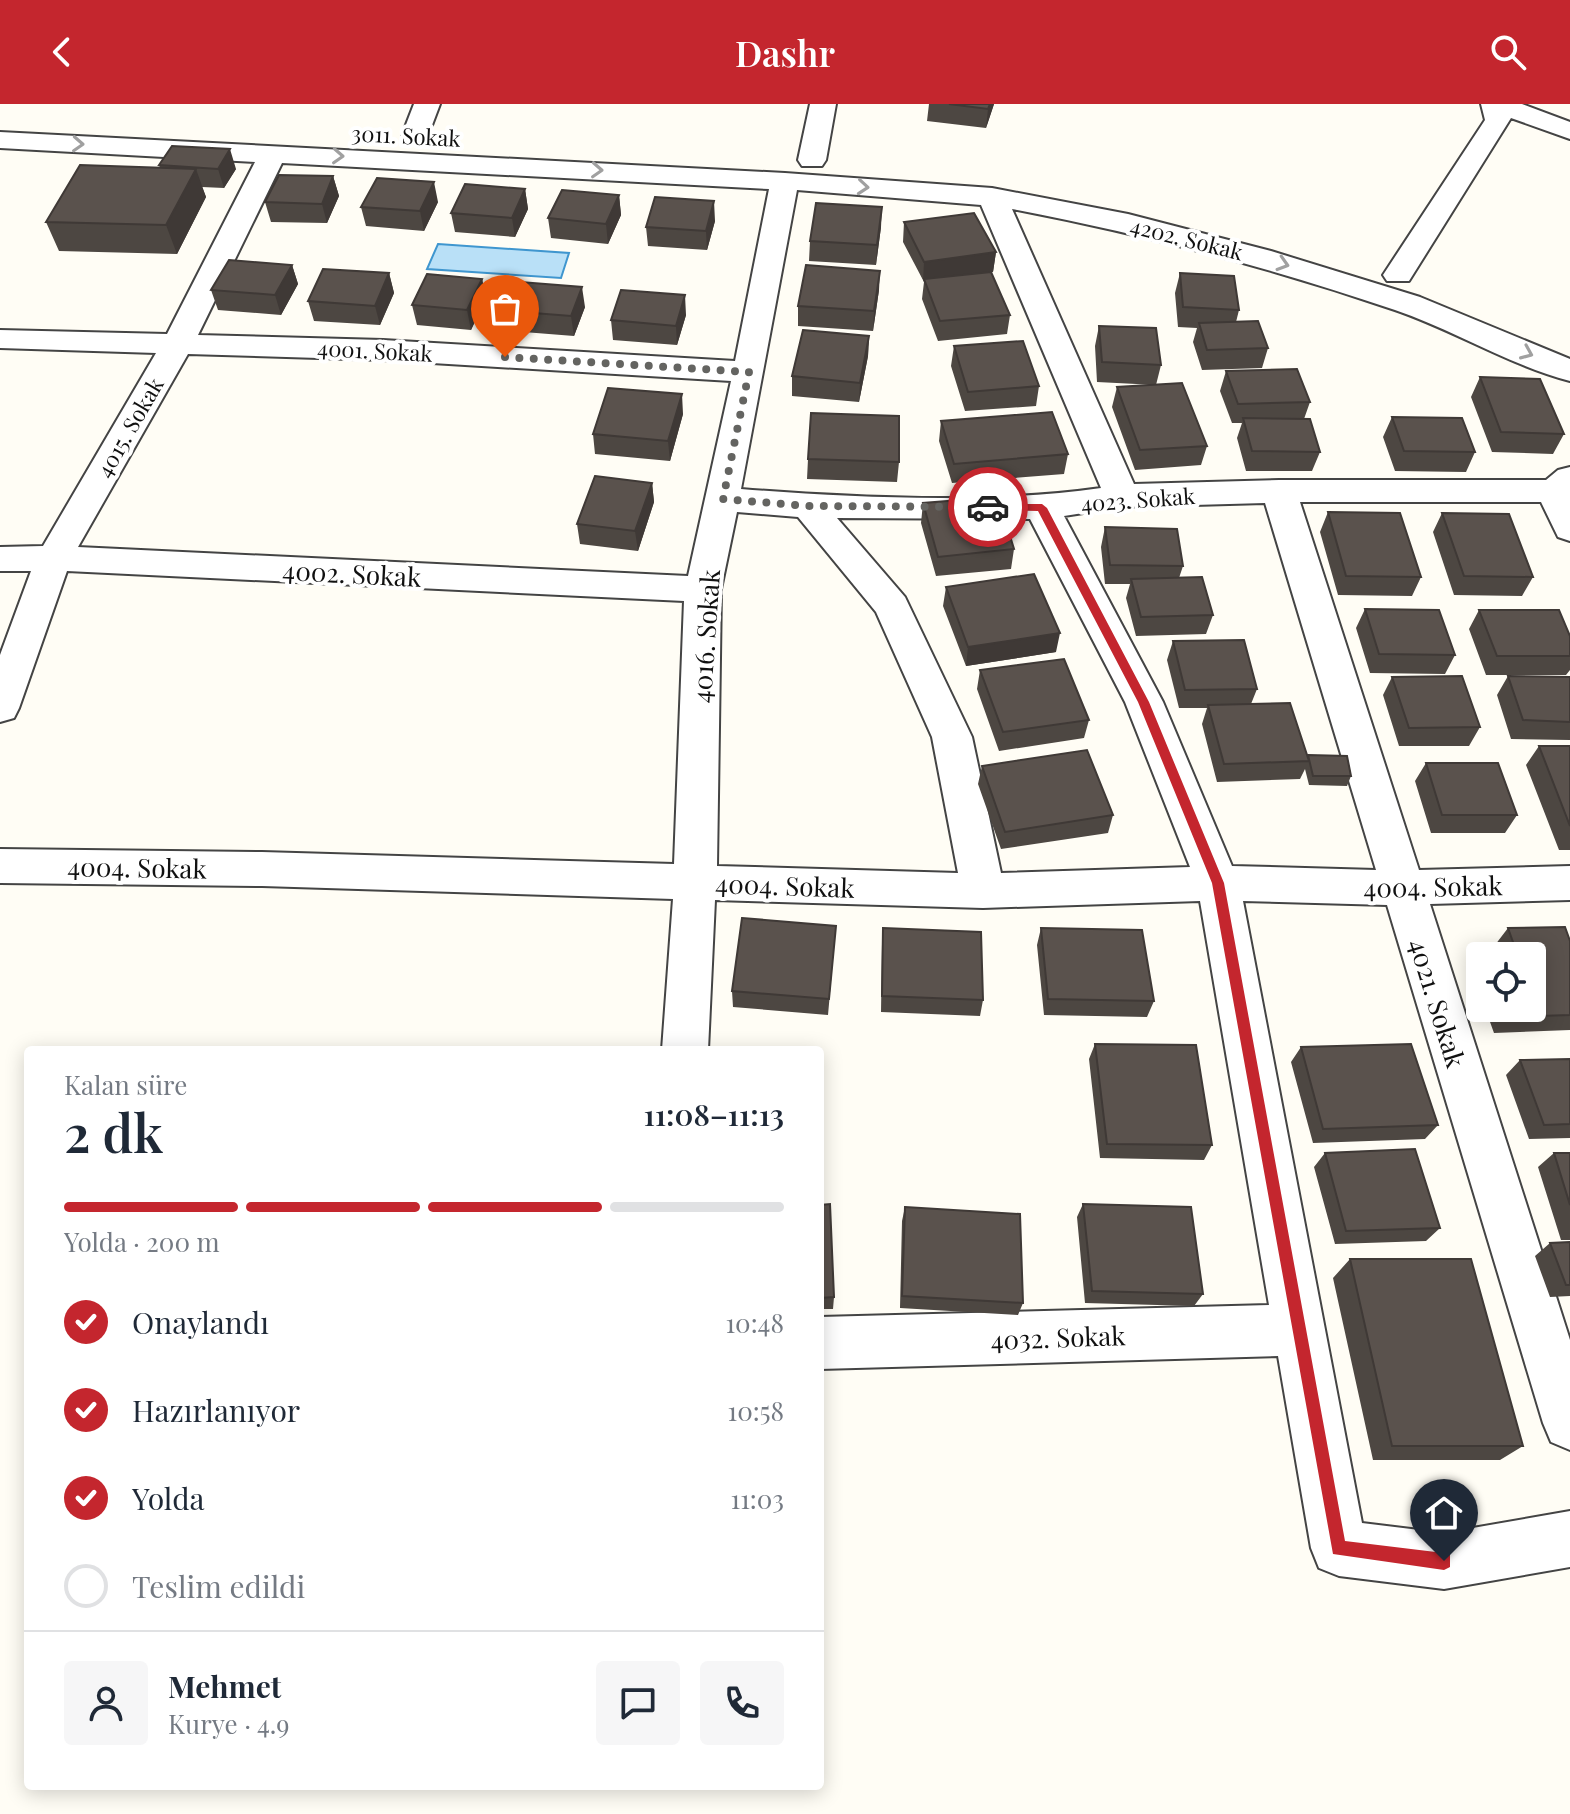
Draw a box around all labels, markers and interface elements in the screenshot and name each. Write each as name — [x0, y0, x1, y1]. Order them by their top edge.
text: Dashr — [735, 28, 835, 76]
icon: back — [40, 30, 84, 74]
icon: search — [1486, 30, 1530, 74]
street label: 3011. Sokak — [351, 117, 461, 153]
one-way arrow — [72, 135, 85, 152]
one-way arrow — [332, 147, 345, 164]
one-way arrow — [591, 162, 604, 179]
one-way arrow — [857, 178, 870, 195]
street label: 4202. Sokak — [1128, 210, 1246, 266]
one-way arrow — [1275, 255, 1289, 271]
pin — [471, 275, 539, 357]
icon: bag — [483, 287, 527, 331]
street label: 4001. Sokak — [317, 332, 433, 368]
one-way arrow — [1519, 343, 1533, 359]
street label: 4015. Sokak — [88, 372, 170, 482]
courier — [948, 467, 1028, 547]
street label: 4023. Sokak — [1080, 480, 1196, 518]
icon: car — [966, 485, 1010, 529]
street label: 4002. Sokak — [282, 552, 423, 594]
street label: 4016. Sokak — [683, 567, 727, 704]
street label: 4004. Sokak — [67, 848, 208, 886]
street label: 4004. Sokak — [715, 865, 856, 905]
street label: 4004. Sokak — [1363, 867, 1504, 905]
street label: 4021. Sokak — [1402, 934, 1474, 1072]
map controls — [1466, 942, 1546, 1022]
button: locate — [1466, 942, 1546, 1022]
text: Kalan süre — [64, 1067, 187, 1102]
text: 11:08–11:13 — [643, 1094, 784, 1134]
text: 2 dk — [64, 1097, 163, 1166]
text: Yolda · 200 m — [64, 1224, 220, 1259]
icon: check — [64, 1300, 108, 1344]
text: Onaylandı — [132, 1302, 269, 1342]
text: 10:48 — [725, 1305, 784, 1340]
street label: 4032. Sokak — [990, 1317, 1127, 1357]
icon: check — [64, 1388, 108, 1432]
text: Hazırlanıyor — [132, 1390, 300, 1430]
text: 10:58 — [728, 1393, 784, 1428]
icon: check — [64, 1476, 108, 1520]
text: Yolda — [132, 1478, 205, 1518]
pin — [1410, 1479, 1478, 1561]
text: 11:03 — [731, 1481, 784, 1516]
icon: home — [1422, 1491, 1466, 1535]
text: Teslim edildi — [132, 1566, 305, 1606]
button: person — [64, 1661, 148, 1745]
button: chat — [596, 1661, 680, 1745]
button: phone — [700, 1661, 784, 1745]
text: Mehmet — [168, 1666, 281, 1706]
text: Kurye · 4.9 — [168, 1706, 290, 1741]

